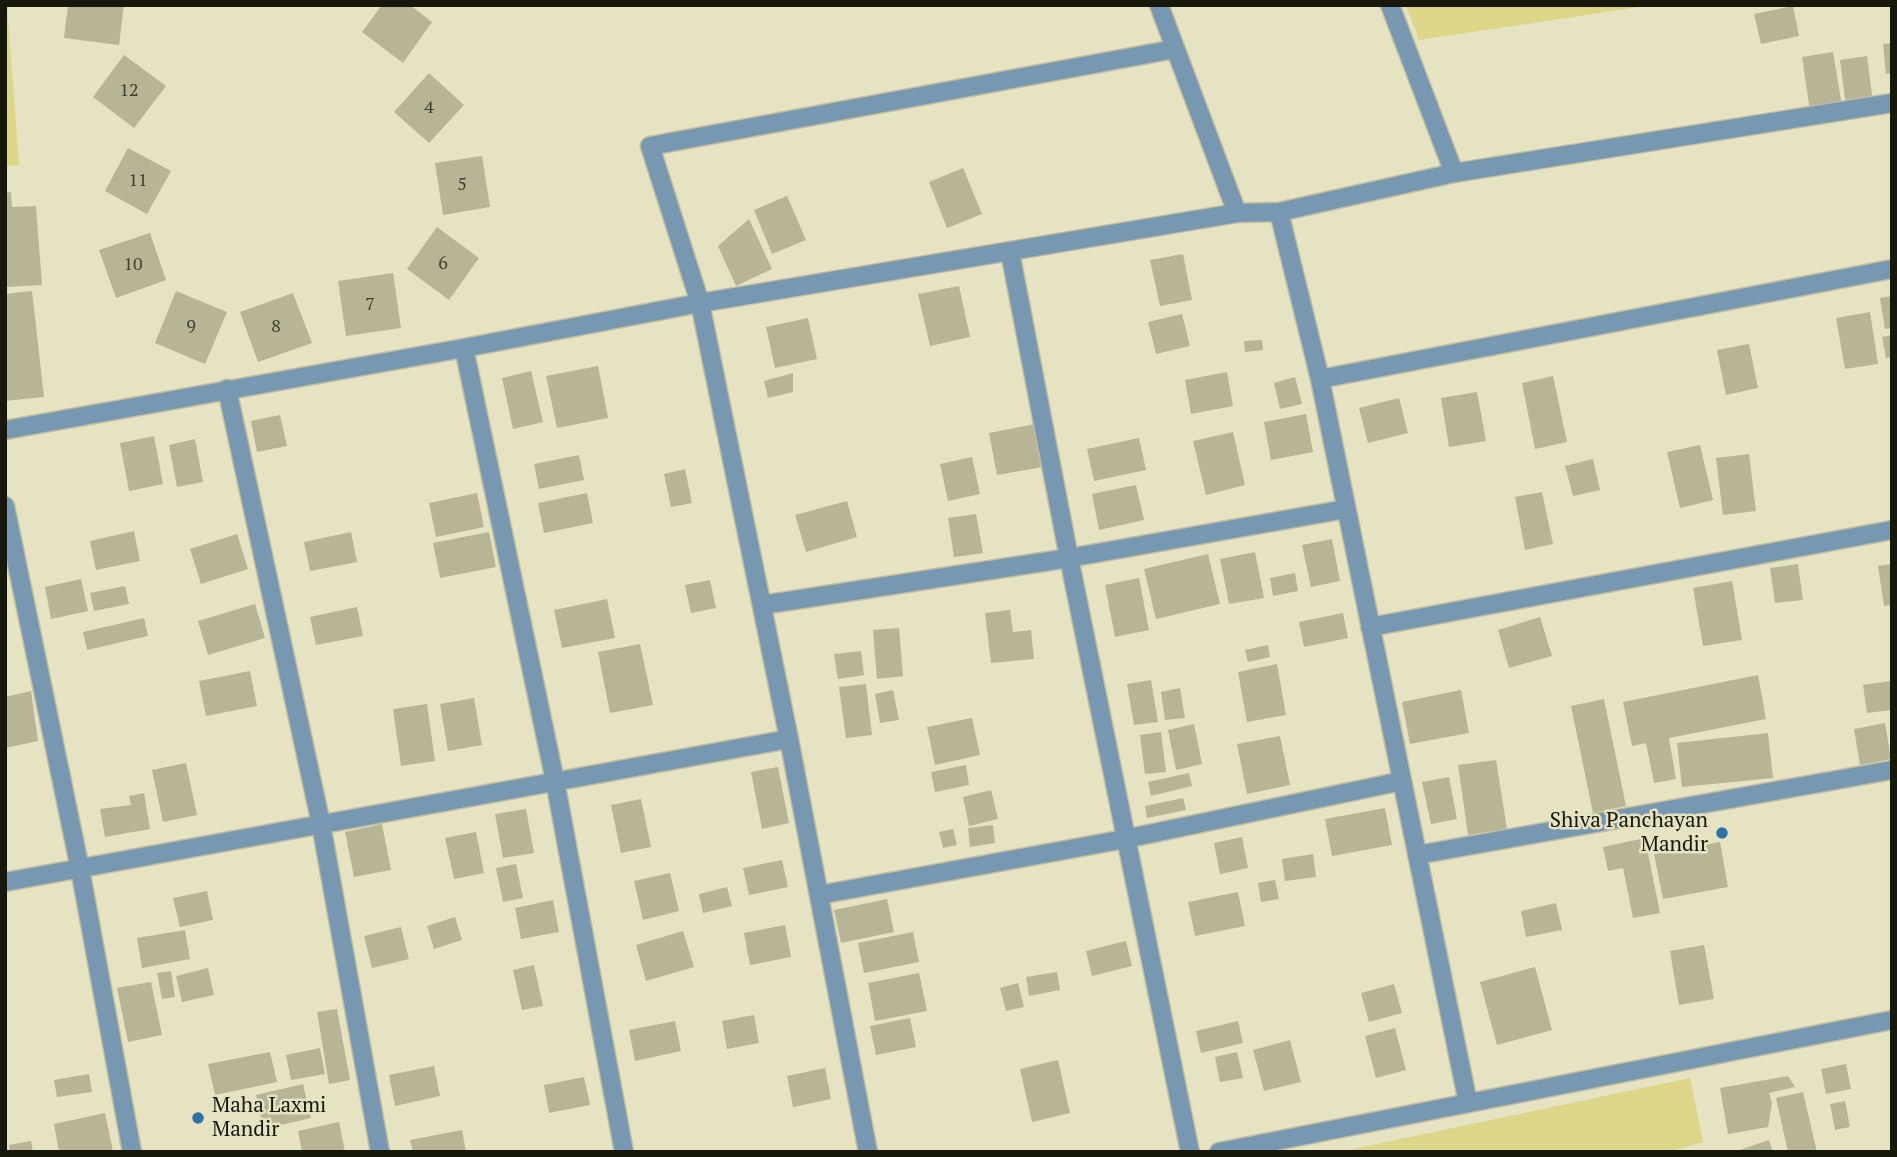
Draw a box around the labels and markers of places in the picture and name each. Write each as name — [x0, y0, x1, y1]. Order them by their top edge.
place label: Shiva Panchayan Mandir — [1550, 808, 1708, 858]
marker: Shiva Panchayan Mandir — [1714, 825, 1730, 841]
place label: Maha Laxmi Mandir — [212, 1093, 326, 1143]
marker: Maha Laxmi Mandir — [190, 1110, 206, 1126]

